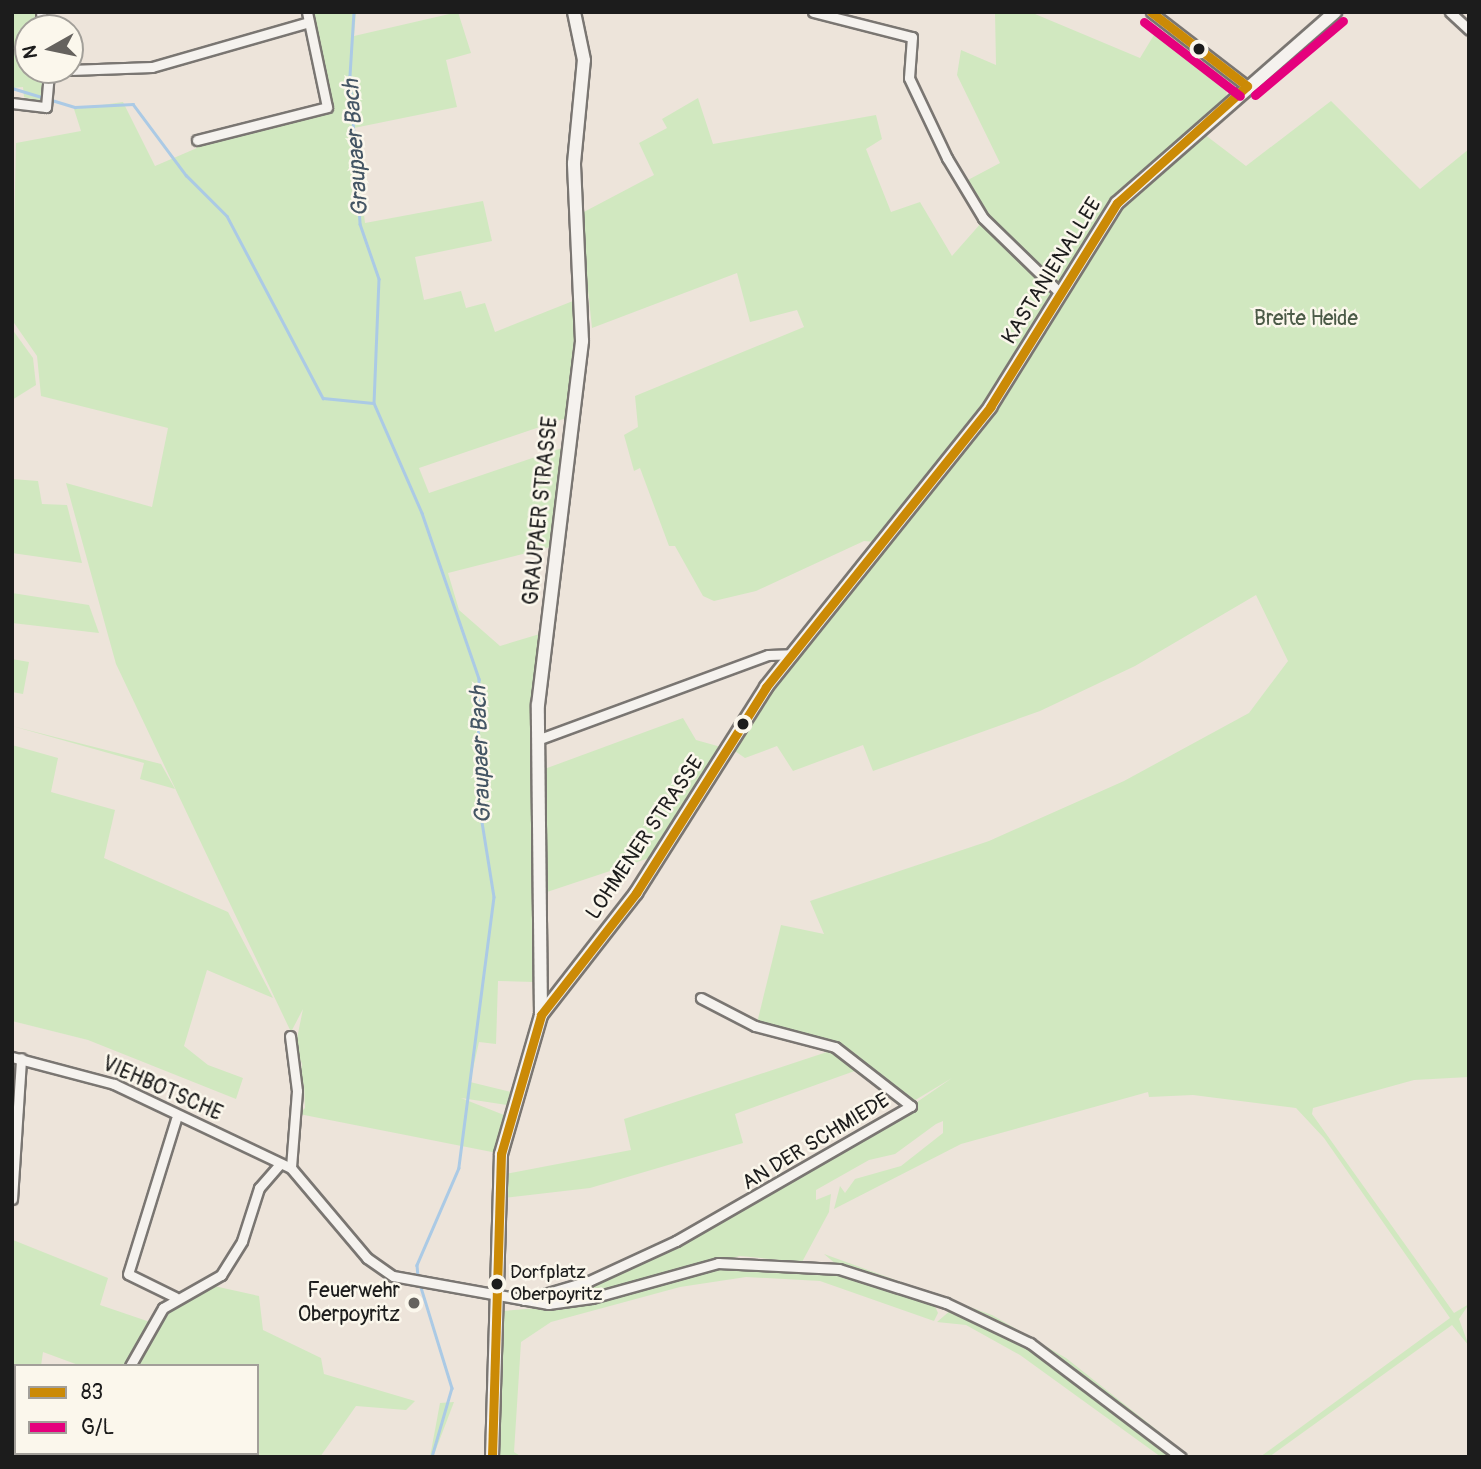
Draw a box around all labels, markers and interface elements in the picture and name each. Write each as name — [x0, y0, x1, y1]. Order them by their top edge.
north arrow — [14, 14, 84, 84]
unlabelled marker — [1192, 42, 1206, 56]
text: N — [17, 44, 43, 60]
water label: Graupaer Bach — [337, 78, 375, 218]
street label: KASTANIENALLEE — [997, 193, 1107, 349]
park label: Breite Heide — [1254, 306, 1358, 332]
street label: GRAUPAER STRASSE — [519, 416, 563, 606]
water label: Graupaer Bach — [465, 686, 497, 824]
unlabelled marker — [736, 717, 750, 731]
street label: LOHMENER STRASSE — [581, 751, 709, 925]
street label: VIEHBOTSCHE — [98, 1051, 226, 1127]
street label: AN DER SCHMIEDE — [738, 1088, 894, 1196]
place label: Dorfplatz Oberpoyritz — [510, 1262, 603, 1306]
marker: Dorfplatz Oberpoyritz — [490, 1277, 504, 1291]
place label: Feuerwehr Oberpoyritz — [298, 1278, 400, 1328]
marker: Feuerwehr Oberpoyritz — [406, 1295, 422, 1311]
legend — [14, 1364, 259, 1455]
text: 83 — [81, 1379, 103, 1406]
text: G/L — [81, 1414, 114, 1441]

